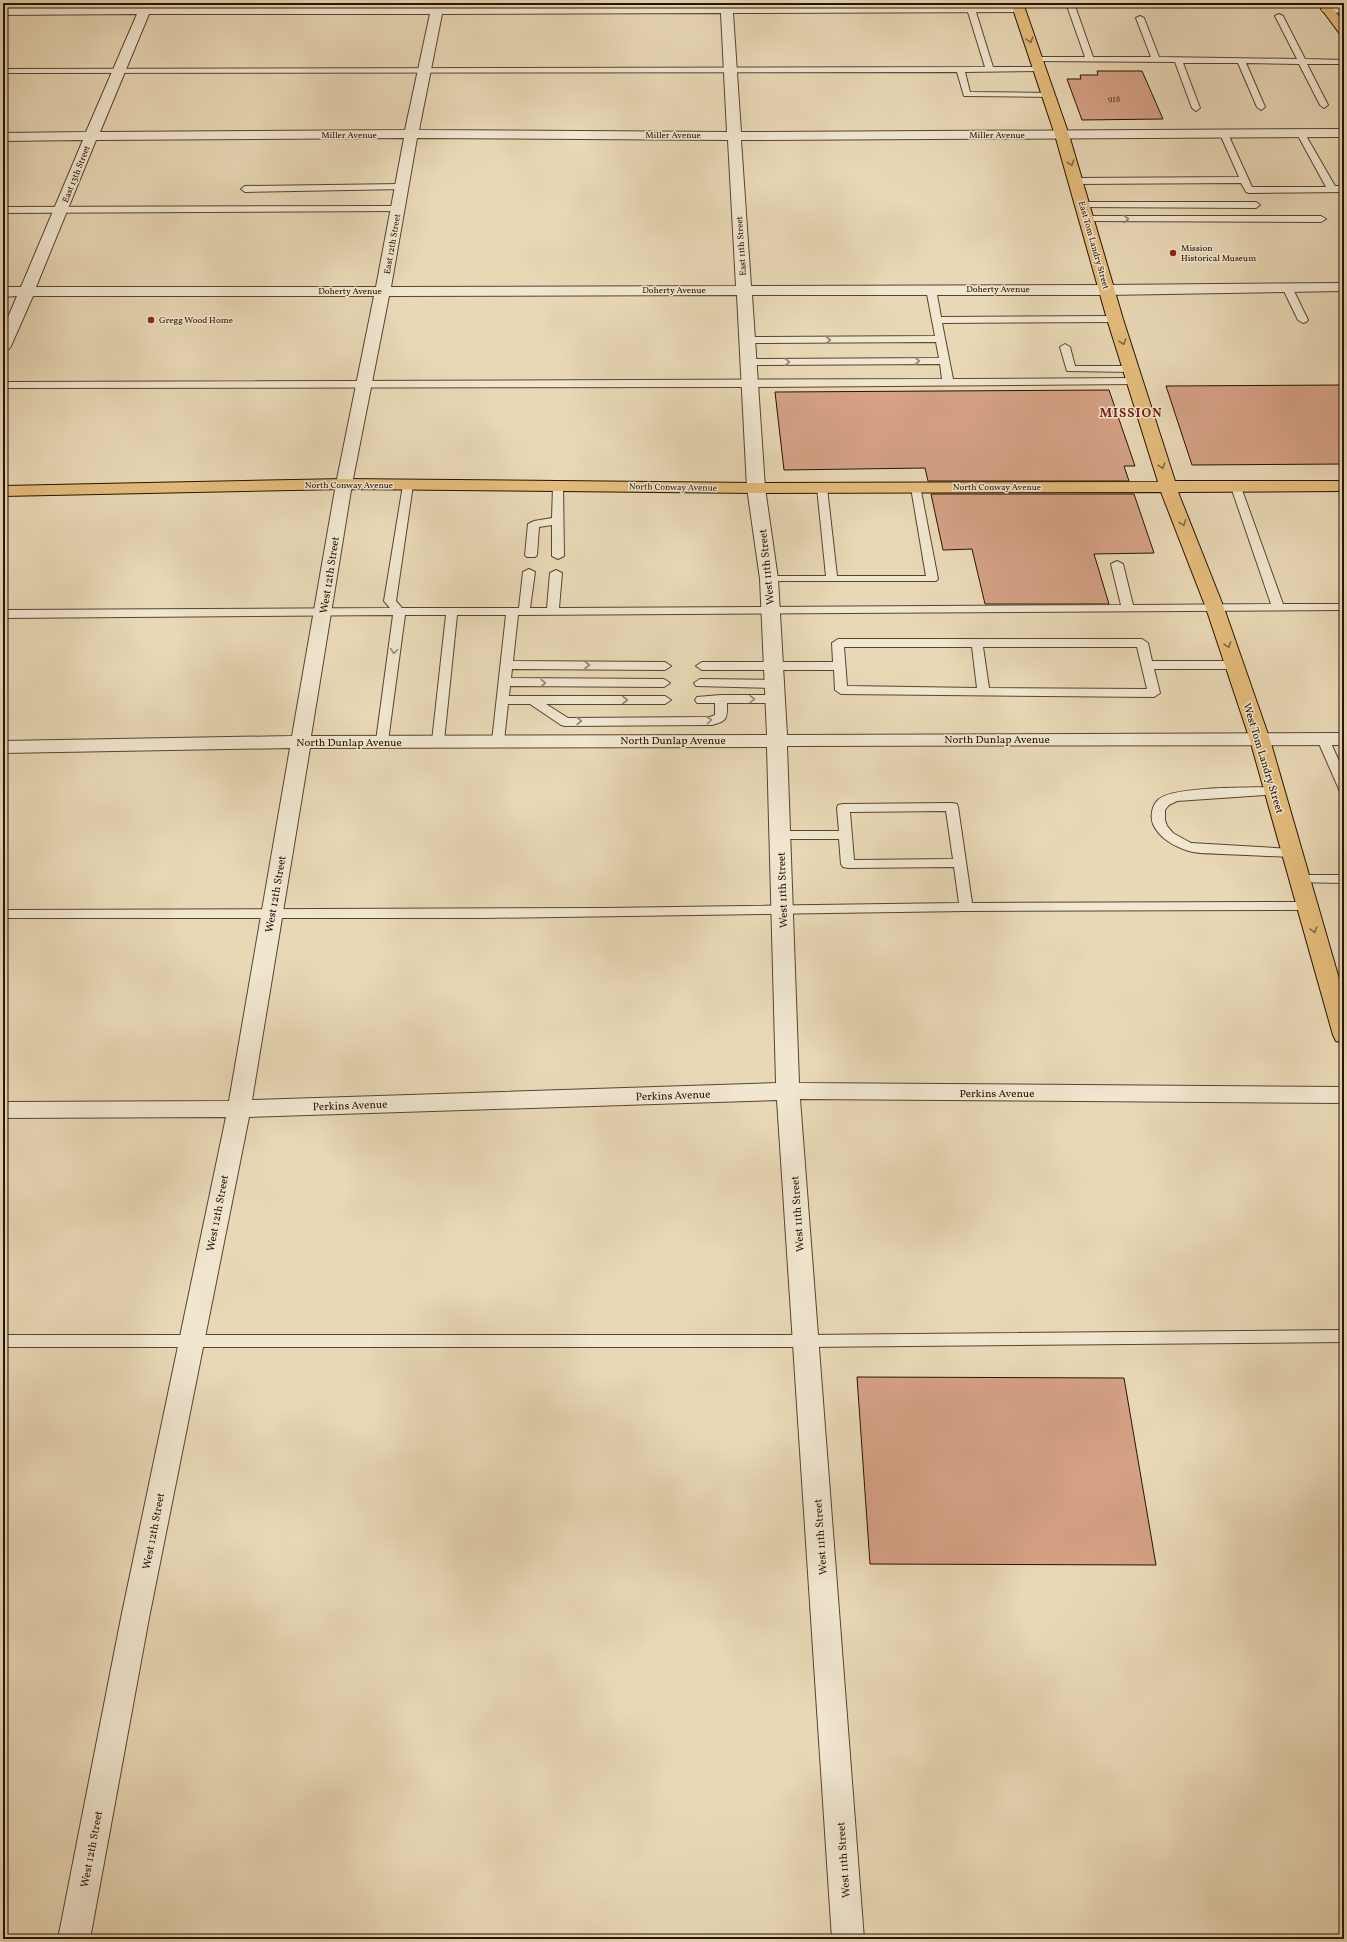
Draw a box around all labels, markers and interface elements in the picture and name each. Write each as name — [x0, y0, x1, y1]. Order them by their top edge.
one-way arrow — [1025, 36, 1033, 43]
house number: 918 — [1108, 93, 1121, 106]
street label: Miller Avenue — [321, 129, 377, 142]
street label: Miller Avenue — [645, 129, 701, 142]
street label: Miller Avenue — [969, 129, 1025, 142]
street label: East 13th Street — [59, 144, 94, 205]
one-way arrow — [1066, 160, 1075, 167]
street label: East Tom Landry Street — [1075, 199, 1112, 291]
street label: East 12th Street — [381, 213, 404, 275]
one-way arrow — [1123, 215, 1129, 223]
street label: East 11th Street — [733, 216, 750, 276]
place label: Mission Historical Museum — [1181, 242, 1256, 265]
marker: Mission Historical Museum — [1168, 248, 1178, 258]
street label: Doherty Avenue — [966, 283, 1030, 296]
street label: Doherty Avenue — [642, 284, 706, 297]
street label: Doherty Avenue — [318, 285, 382, 298]
place label: Gregg Wood Home — [159, 314, 233, 327]
marker: Gregg Wood Home — [146, 315, 156, 325]
one-way arrow — [825, 336, 831, 344]
one-way arrow — [1118, 338, 1126, 345]
one-way arrow — [914, 357, 920, 365]
one-way arrow — [784, 358, 790, 366]
district label: MISSION — [1099, 405, 1163, 423]
one-way arrow — [1157, 462, 1166, 469]
street label: North Conway Avenue — [305, 479, 393, 492]
street label: North Conway Avenue — [629, 480, 717, 495]
street label: North Conway Avenue — [953, 481, 1041, 494]
one-way arrow — [1178, 520, 1186, 527]
street label: West 11th Street — [756, 528, 779, 605]
street label: West 12th Street — [317, 536, 344, 615]
one-way arrow — [1223, 641, 1232, 648]
one-way arrow — [390, 648, 399, 654]
one-way arrow — [584, 661, 590, 669]
one-way arrow — [540, 679, 546, 687]
one-way arrow — [749, 695, 755, 703]
one-way arrow — [622, 696, 628, 704]
street label: West Tom Landry Street — [1239, 701, 1287, 816]
one-way arrow — [706, 716, 712, 725]
one-way arrow — [576, 717, 582, 725]
street label: North Dunlap Avenue — [944, 733, 1050, 748]
street label: North Dunlap Avenue — [620, 734, 726, 749]
street label: North Dunlap Avenue — [296, 736, 402, 751]
street label: West 11th Street — [775, 852, 792, 928]
street label: West 12th Street — [262, 855, 291, 934]
one-way arrow — [1309, 927, 1318, 934]
street label: Perkins Avenue — [960, 1087, 1034, 1102]
street label: Perkins Avenue — [635, 1088, 711, 1105]
street label: Perkins Avenue — [312, 1098, 388, 1115]
street label: West 12th Street — [204, 1174, 233, 1253]
street label: West 11th Street — [788, 1175, 809, 1252]
street label: West 12th Street — [140, 1492, 169, 1571]
street label: West 11th Street — [811, 1498, 832, 1575]
street label: West 12th Street — [78, 1810, 107, 1889]
street label: West 11th Street — [834, 1821, 855, 1898]

